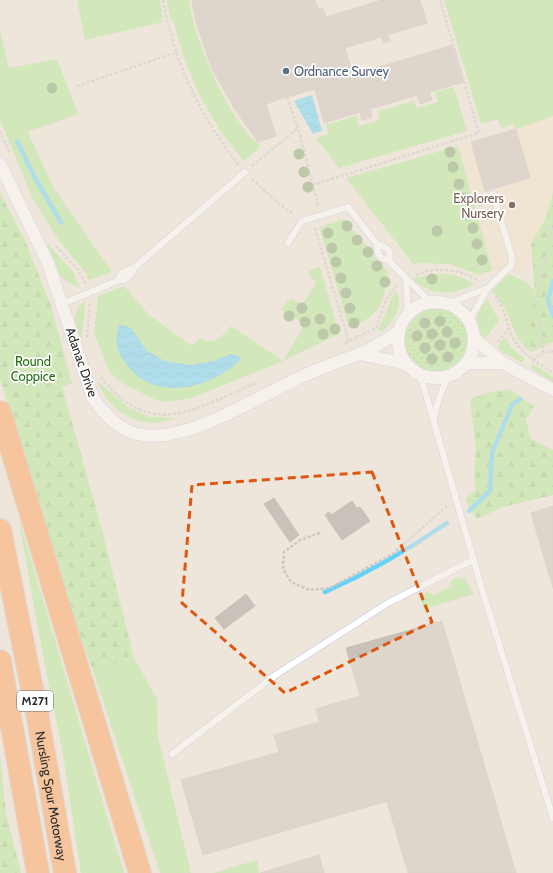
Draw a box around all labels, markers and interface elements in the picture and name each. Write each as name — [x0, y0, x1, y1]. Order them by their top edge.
place label: Ordnance Survey — [294, 63, 390, 79]
marker: Ordnance Survey — [281, 66, 291, 76]
place label: Explorers Nursery — [453, 190, 505, 221]
marker: Explorers Nursery — [507, 200, 517, 210]
street label: Adanac Drive — [63, 325, 102, 399]
park label: Round Coppice — [11, 353, 56, 384]
road number: M271 — [17, 691, 53, 711]
street label: Nursling Spur Motorway — [32, 730, 71, 863]

